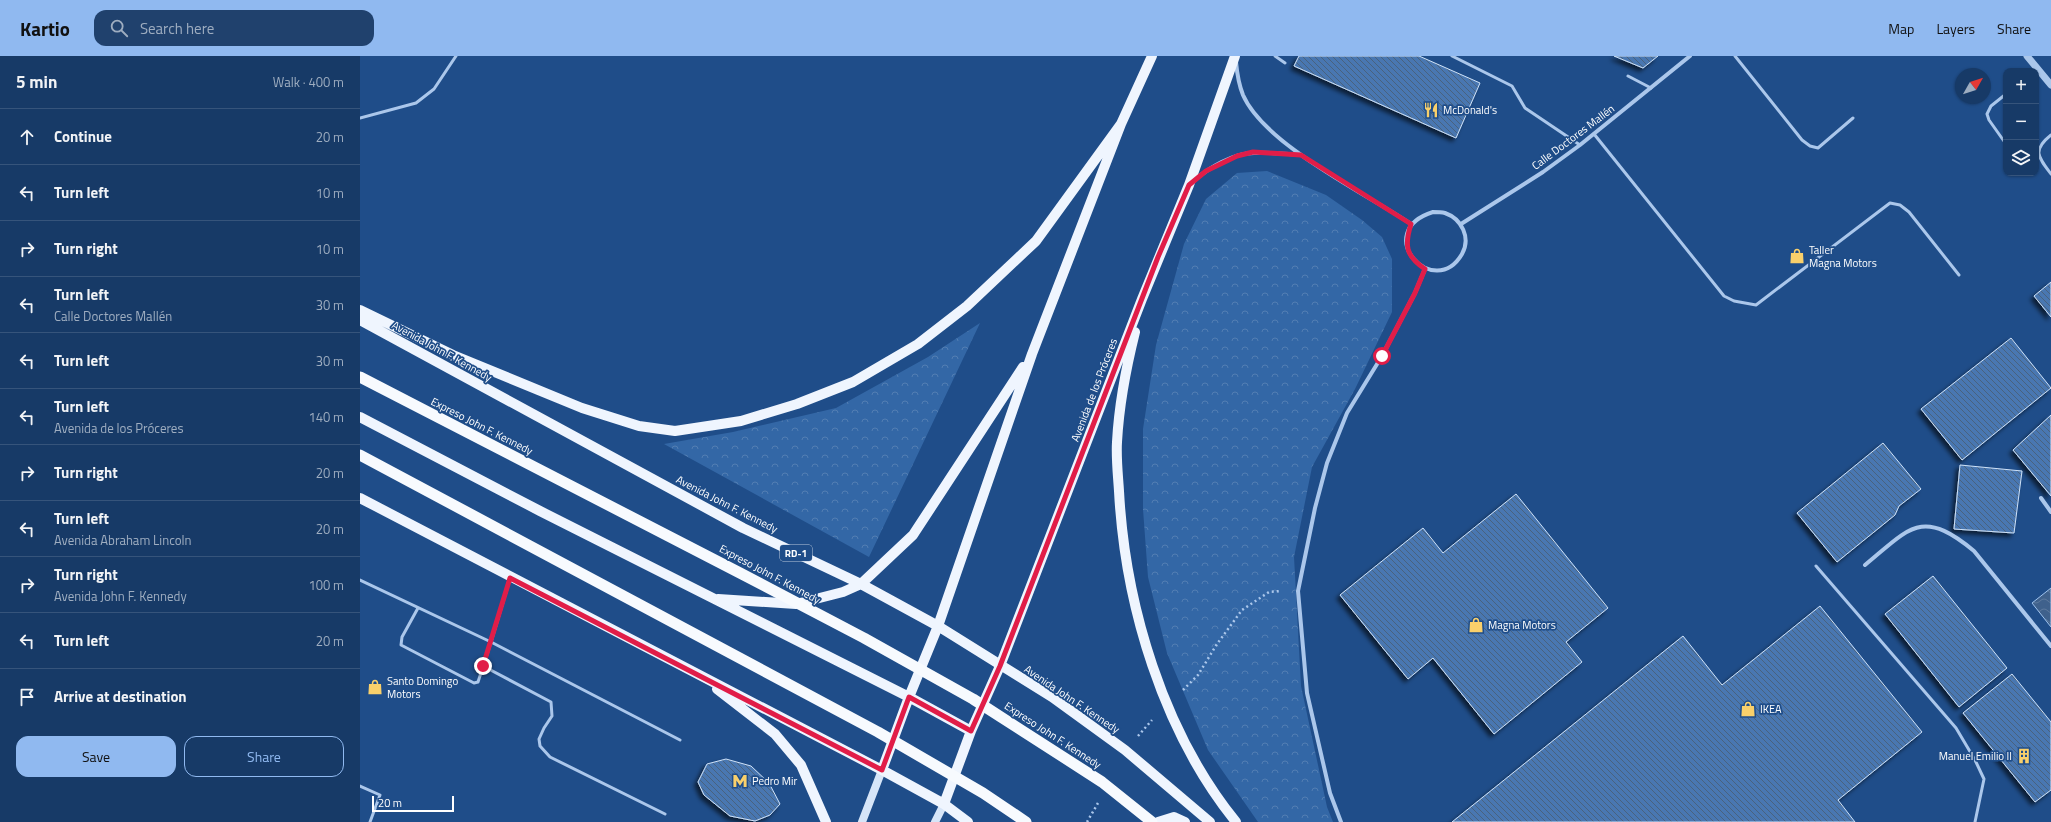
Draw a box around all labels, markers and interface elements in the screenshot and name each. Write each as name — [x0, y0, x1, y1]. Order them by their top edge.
search box — [94, 10, 374, 46]
text: Kartio — [20, 14, 70, 43]
icon: search — [108, 17, 130, 39]
text: Search here — [140, 17, 214, 40]
text: Map — [1888, 18, 1914, 39]
text: Layers — [1936, 18, 1975, 39]
text: Share — [1997, 18, 2031, 39]
north arrow — [1955, 68, 1991, 104]
map controls — [2003, 68, 2039, 176]
button: + — [2003, 68, 2039, 104]
text: 5 min — [16, 69, 57, 95]
text: Walk · 400 m — [273, 72, 344, 92]
street label: Calle Doctores Mallén — [1528, 100, 1618, 173]
restaurant icon: McDonald's — [1422, 101, 1440, 119]
place label: McDonald's — [1443, 102, 1497, 118]
button: − — [2003, 104, 2039, 140]
text: Continue — [54, 125, 112, 148]
icon: ahead — [16, 126, 38, 148]
text: 20 m — [316, 127, 344, 147]
button: layers — [2003, 140, 2039, 176]
text: Turn left — [54, 181, 109, 204]
icon: left — [16, 182, 38, 204]
text: 10 m — [316, 183, 344, 203]
text: Turn right — [54, 237, 118, 260]
icon: right — [16, 238, 38, 260]
text: 10 m — [316, 239, 344, 259]
place label: Taller Magna Motors — [1809, 242, 1877, 271]
shop icon: Taller Magna Motors — [1788, 247, 1806, 265]
text: Turn left — [54, 283, 109, 306]
icon: left — [16, 294, 38, 316]
text: 30 m — [316, 295, 344, 315]
text: Calle Doctores Mallén — [54, 306, 172, 326]
street label: Avenida John F. Kennedy — [389, 317, 496, 386]
street label: Avenida de los Próceres — [1067, 336, 1121, 444]
route start — [1373, 347, 1391, 365]
text: Turn left — [54, 349, 109, 372]
icon: left — [16, 350, 38, 372]
text: 30 m — [316, 351, 344, 371]
street label: Expreso John F. Kennedy — [428, 393, 536, 459]
text: Turn left — [54, 395, 109, 418]
icon: left — [16, 406, 38, 428]
text: 140 m — [308, 407, 344, 427]
text: Avenida de los Próceres — [54, 418, 183, 438]
text: Turn right — [54, 461, 118, 484]
icon: right — [16, 462, 38, 484]
text: 20 m — [316, 463, 344, 483]
street label: Avenida John F. Kennedy — [673, 471, 781, 537]
text: Turn left — [54, 507, 109, 530]
icon: left — [16, 518, 38, 540]
text: 20 m — [316, 519, 344, 539]
text: Avenida Abraham Lincoln — [54, 530, 192, 550]
street label: Expreso John F. Kennedy — [717, 541, 824, 608]
road number: RD-1 — [780, 545, 812, 561]
text: Turn right — [54, 563, 118, 586]
icon: right — [16, 574, 38, 596]
text: 100 m — [308, 575, 344, 595]
text: Avenida John F. Kennedy — [54, 586, 187, 606]
shop icon: Magna Motors — [1467, 616, 1485, 634]
place label: Magna Motors — [1488, 617, 1556, 633]
text: Turn left — [54, 629, 109, 652]
icon: left — [16, 630, 38, 652]
text: 20 m — [316, 631, 344, 651]
route end — [474, 657, 492, 675]
street label: Avenida John F. Kennedy — [1021, 661, 1124, 737]
place label: Santo Domingo Motors — [387, 673, 459, 702]
shop icon: Santo Domingo Motors — [366, 678, 384, 696]
text: Arrive at destination — [54, 685, 187, 708]
icon: arrive — [16, 686, 38, 708]
street label: Expreso John F. Kennedy — [1001, 698, 1105, 773]
shop icon: IKEA — [1739, 700, 1757, 718]
place label: IKEA — [1760, 701, 1782, 717]
button: Save — [16, 736, 176, 777]
button: Share — [184, 736, 344, 777]
building icon: Manuel Emilio II — [2015, 747, 2033, 765]
place label: Manuel Emilio II — [1939, 748, 2012, 764]
metro station icon: Pedro Mir — [731, 772, 749, 790]
place label: Pedro Mir — [752, 773, 797, 789]
scale bar — [372, 794, 454, 813]
text: 20 m — [378, 795, 402, 811]

